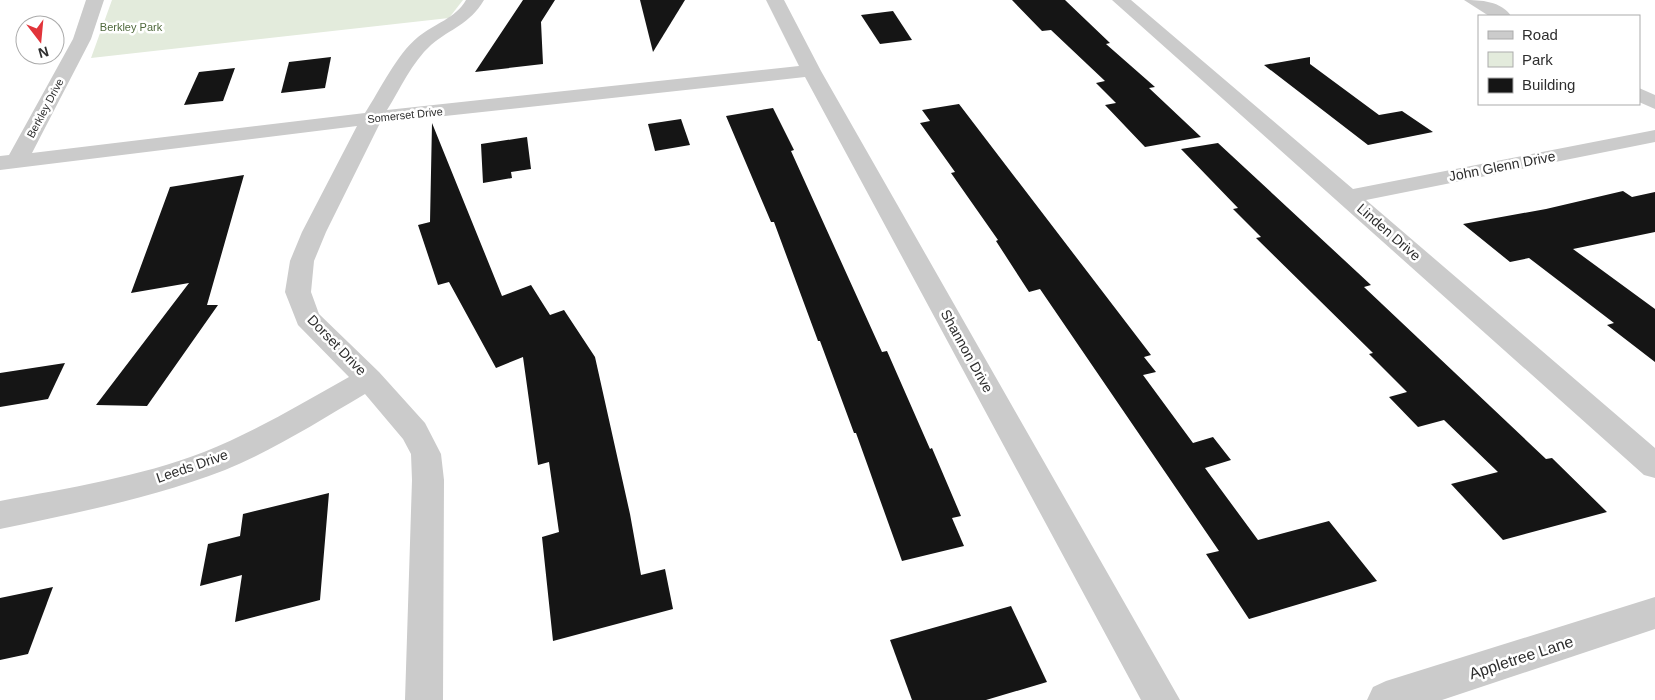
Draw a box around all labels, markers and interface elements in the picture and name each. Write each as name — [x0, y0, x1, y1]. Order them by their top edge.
north arrow — [15, 15, 65, 65]
legend — [1478, 15, 1640, 105]
park label: Berkley Park — [100, 21, 163, 33]
text: Road — [1522, 26, 1558, 43]
text: N — [37, 43, 51, 62]
text: Park — [1522, 51, 1553, 68]
street label: Berkley Drive — [24, 76, 66, 140]
text: Building — [1522, 76, 1575, 93]
street label: Somerset Drive — [367, 105, 443, 125]
street label: John Glenn Drive — [1447, 148, 1557, 184]
street label: Linden Drive — [1354, 200, 1424, 264]
street label: Shannon Drive — [938, 307, 997, 396]
street label: Dorset Drive — [304, 311, 370, 379]
street label: Leeds Drive — [154, 446, 230, 486]
street label: Appletree Lane — [1467, 633, 1575, 682]

